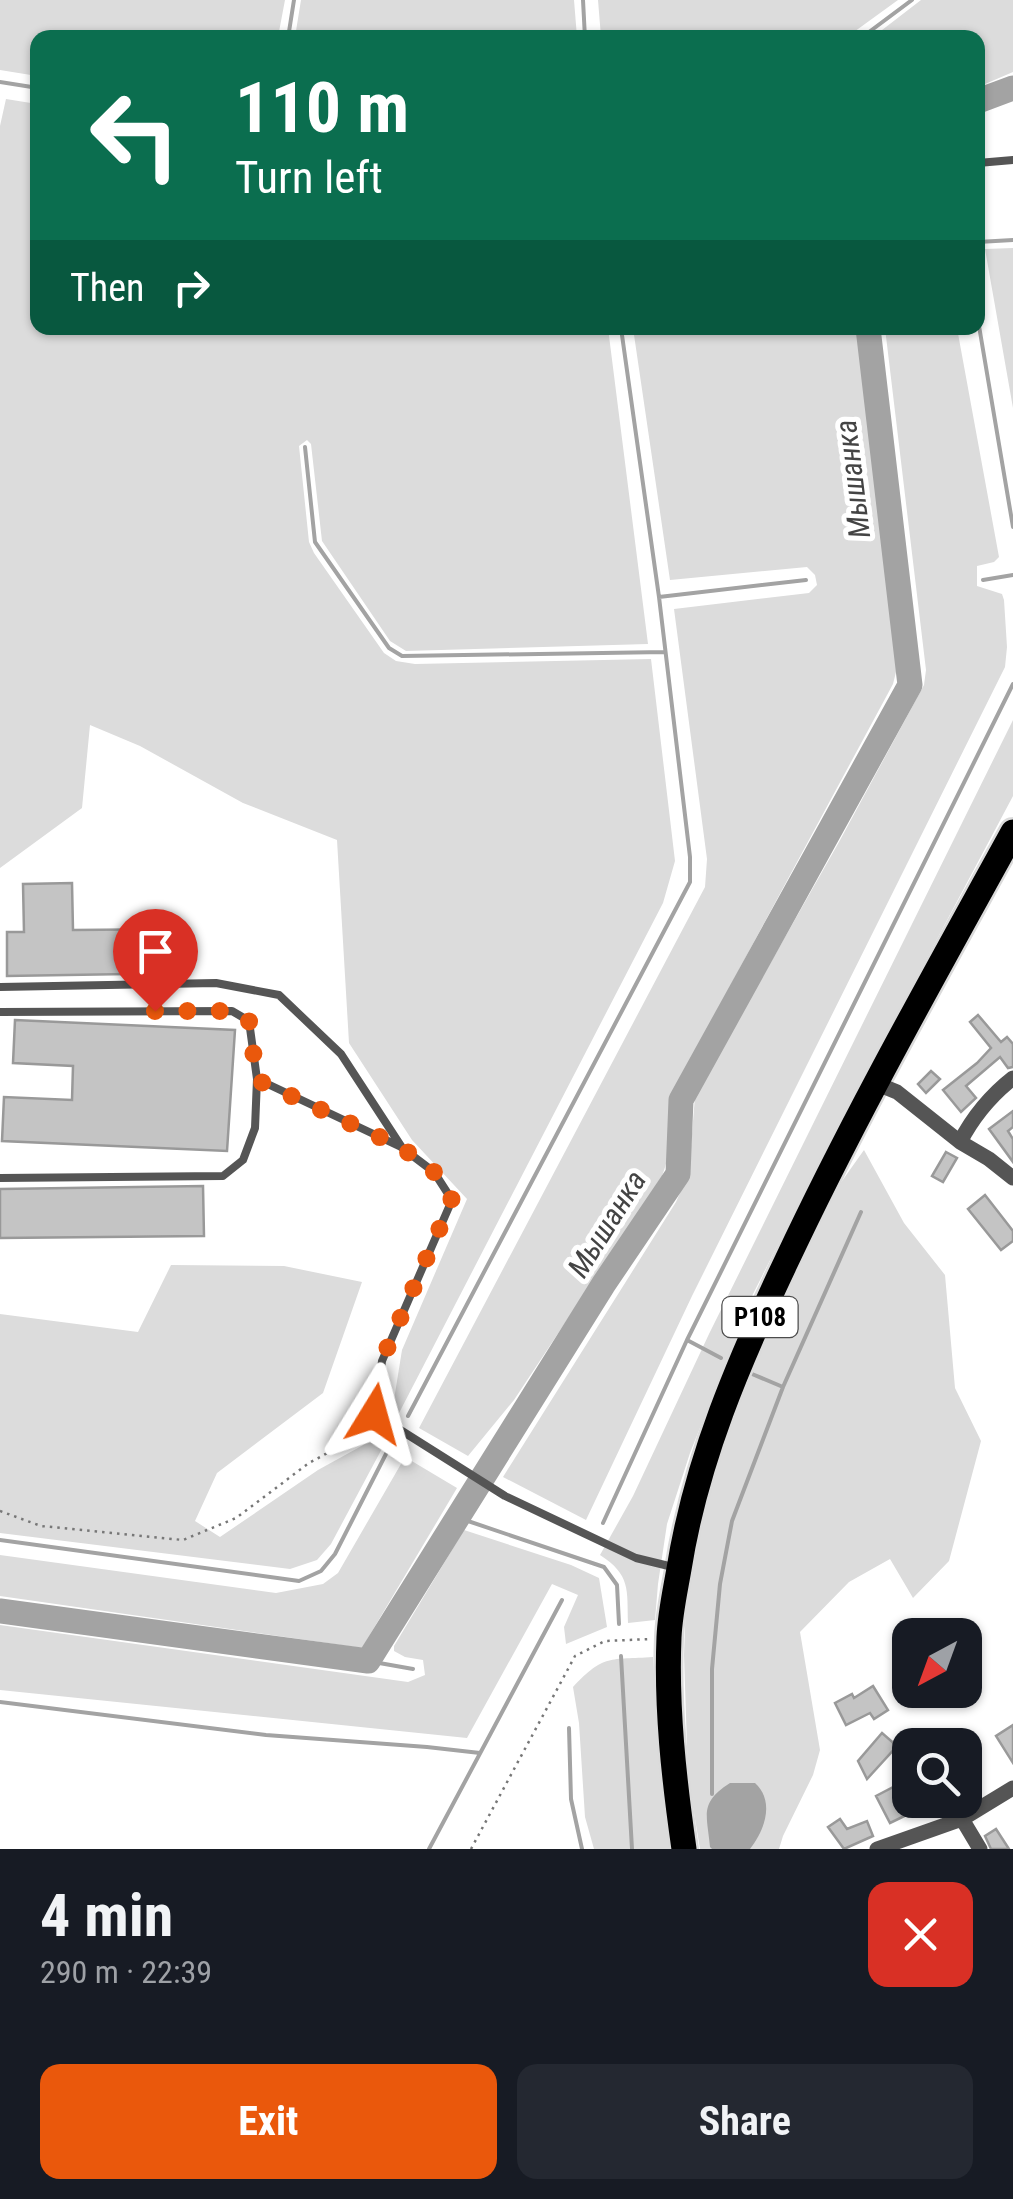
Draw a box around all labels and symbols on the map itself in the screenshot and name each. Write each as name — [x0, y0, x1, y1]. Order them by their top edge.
water label: Мышанка — [828, 418, 877, 540]
pin — [113, 909, 198, 1012]
water label: Мышанка — [560, 1164, 653, 1284]
road number: Р108 — [722, 1297, 798, 1337]
position arrow — [322, 1362, 426, 1466]
north arrow — [892, 1618, 982, 1708]

